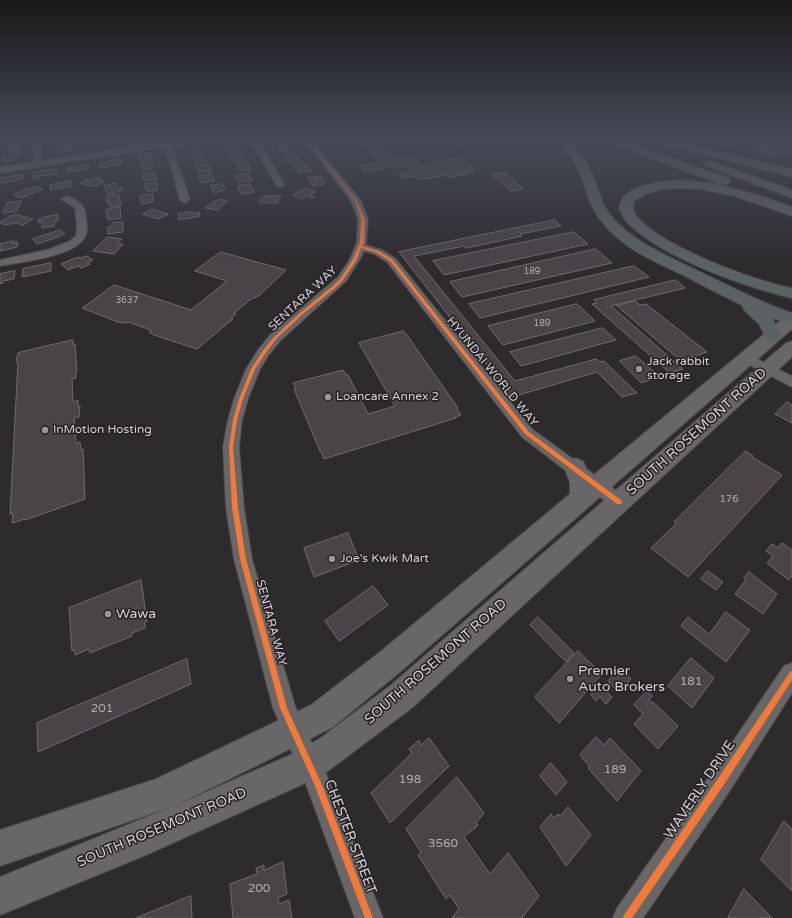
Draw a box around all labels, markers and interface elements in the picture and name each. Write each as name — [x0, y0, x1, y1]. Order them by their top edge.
street label: SENTARA WAY — [266, 263, 340, 335]
house number: 189 — [524, 267, 540, 277]
house number: 3637 — [116, 296, 138, 306]
street label: HYUNDAI WORLD WAY — [443, 314, 541, 430]
house number: 189 — [534, 319, 550, 329]
place label: Jack rabbit storage — [647, 355, 709, 383]
marker: Jack rabbit storage — [634, 364, 644, 374]
street label: SOUTH ROSEMONT ROAD — [624, 365, 770, 499]
place label: Loancare Annex 2 — [336, 390, 439, 404]
marker: Loancare Annex 2 — [323, 392, 333, 402]
place label: InMotion Hosting — [53, 423, 152, 437]
marker: InMotion Hosting — [40, 425, 50, 435]
house number: 176 — [720, 493, 738, 505]
place label: Joe's Kwik Mart — [340, 552, 429, 566]
marker: Joe's Kwik Mart — [327, 554, 337, 564]
street label: SENTARA WAY — [253, 578, 289, 668]
street label: SOUTH ROSEMONT ROAD — [362, 596, 510, 728]
place label: Wawa — [116, 606, 156, 622]
marker: Wawa — [103, 609, 113, 619]
place label: Premier Auto Brokers — [578, 663, 665, 696]
marker: Premier Auto Brokers — [565, 674, 575, 684]
house number: 181 — [680, 675, 702, 689]
house number: 201 — [91, 702, 113, 716]
street label: WAVERLY DRIVE — [661, 738, 739, 842]
house number: 189 — [604, 763, 626, 777]
house number: 198 — [399, 773, 421, 787]
street label: CHESTER STREET — [320, 777, 380, 897]
street label: SOUTH ROSEMONT ROAD — [75, 785, 249, 871]
house number: 3560 — [428, 837, 458, 851]
house number: 200 — [248, 882, 270, 896]

